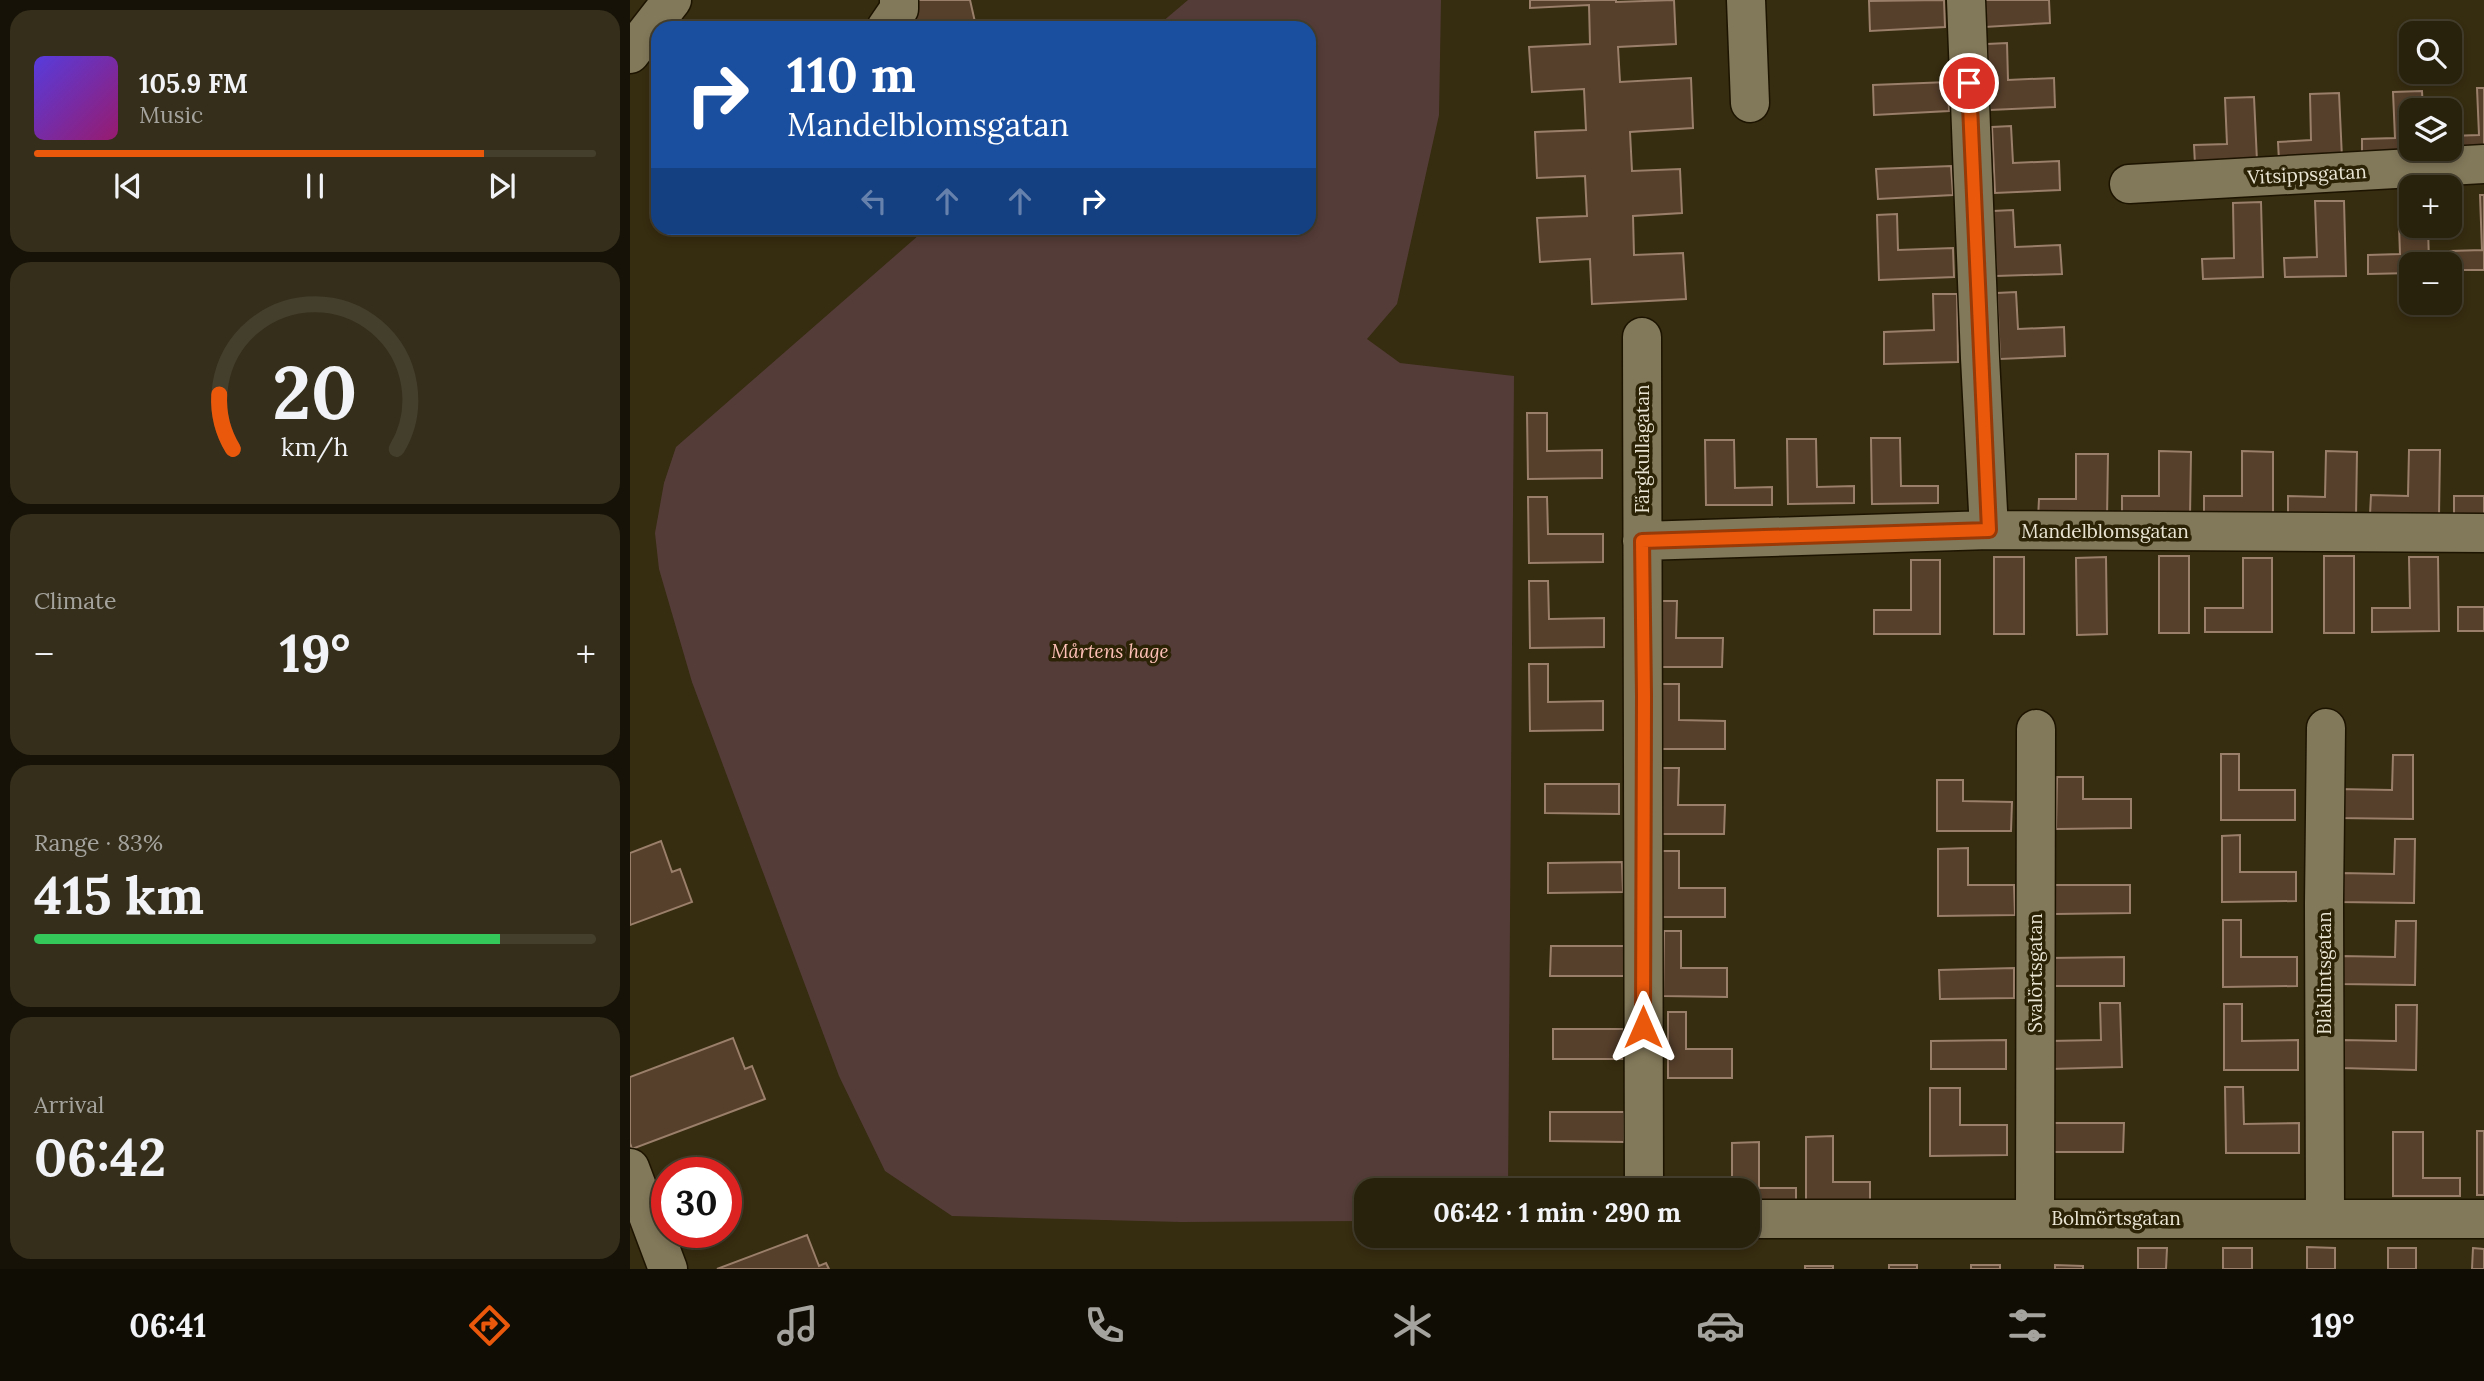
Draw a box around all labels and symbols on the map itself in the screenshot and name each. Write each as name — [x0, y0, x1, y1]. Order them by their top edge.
pin — [1939, 53, 1999, 113]
street label: Vitsippsgatan — [2246, 159, 2367, 189]
street label: Färgkullagatan — [1630, 384, 1654, 514]
street label: Mandelblomsgatan — [2021, 519, 2189, 543]
park label: Mårtens hage — [1051, 639, 1169, 663]
street label: Blåklintsgatan — [2312, 911, 2336, 1035]
street label: Svalörtsgatan — [2023, 913, 2047, 1033]
position arrow — [1606, 990, 1680, 1064]
speed limit sign: 30 — [651, 1157, 742, 1248]
street label: Bolmörtsgatan — [2051, 1206, 2181, 1230]

